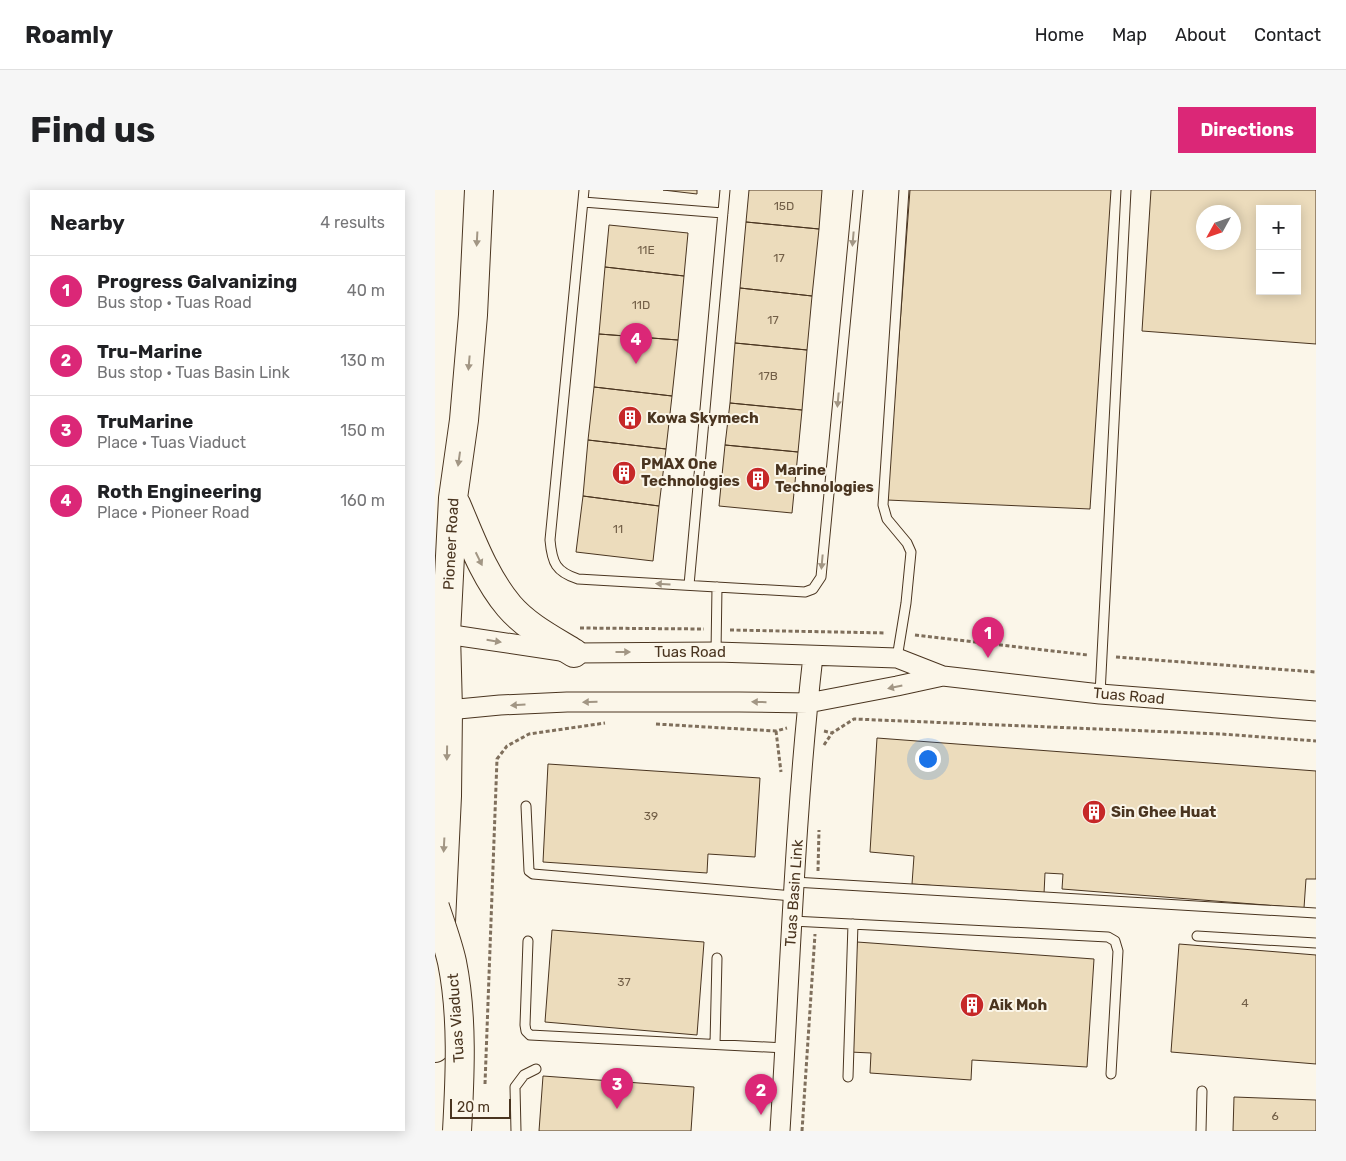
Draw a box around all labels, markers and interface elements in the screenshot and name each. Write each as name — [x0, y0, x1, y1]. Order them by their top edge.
text: Roamly — [25, 21, 113, 49]
text: Home — [1035, 24, 1084, 46]
text: Map — [1112, 24, 1147, 46]
text: About — [1175, 24, 1226, 46]
text: Contact — [1254, 24, 1321, 46]
button: Directions — [1178, 107, 1316, 153]
text: Find us — [30, 109, 155, 151]
house number: 15D — [774, 199, 794, 213]
north arrow — [1196, 205, 1241, 250]
map controls — [1256, 205, 1301, 295]
button: + — [1256, 205, 1301, 250]
text: Nearby — [50, 210, 125, 235]
text: 4 results — [320, 213, 385, 232]
one-way arrow — [472, 231, 480, 247]
one-way arrow — [849, 231, 857, 247]
house number: 11E — [637, 243, 655, 257]
button: − — [1256, 250, 1301, 295]
house number: 17 — [773, 251, 785, 265]
text: Progress Galvanizing — [97, 270, 297, 293]
text: 1 — [62, 281, 70, 300]
text: 40 m — [347, 281, 385, 300]
text: Bus stop · Tuas Road — [97, 293, 252, 312]
house number: 11D — [632, 298, 650, 312]
house number: 17 — [767, 313, 779, 327]
pin: 4 — [620, 323, 652, 364]
text: Tru-Marine — [97, 340, 202, 363]
text: 2 — [61, 351, 71, 370]
text: 130 m — [340, 351, 385, 370]
one-way arrow — [464, 356, 472, 372]
text: Bus stop · Tuas Basin Link — [97, 363, 290, 382]
house number: 17B — [758, 369, 778, 383]
one-way arrow — [833, 393, 841, 409]
building icon: Kowa Skymech — [617, 405, 643, 431]
place label: Kowa Skymech — [647, 409, 759, 427]
text: TruMarine — [97, 410, 193, 433]
text: 3 — [61, 421, 71, 440]
text: 150 m — [340, 421, 385, 440]
text: Place · Tuas Viaduct — [97, 433, 246, 452]
one-way arrow — [454, 451, 462, 467]
place label: PMAX One Technologies — [641, 455, 740, 490]
building icon: PMAX One Technologies — [611, 460, 637, 486]
place label: Marine Technologies — [775, 461, 874, 496]
building icon: Marine Technologies — [745, 466, 771, 492]
text: Roth Engineering — [97, 480, 262, 503]
text: 4 — [61, 491, 71, 510]
text: 160 m — [340, 491, 385, 510]
street label: Pioneer Road — [440, 497, 462, 591]
text: Place · Pioneer Road — [97, 503, 249, 522]
house number: 11 — [613, 522, 623, 536]
one-way arrow — [475, 552, 483, 566]
one-way arrow — [818, 554, 826, 570]
one-way arrow — [655, 579, 671, 587]
pin: 1 — [972, 617, 1004, 658]
one-way arrow — [487, 638, 503, 646]
street label: Tuas Road — [654, 643, 726, 661]
one-way arrow — [615, 648, 631, 656]
one-way arrow — [887, 683, 903, 691]
street label: Tuas Road — [1093, 684, 1165, 708]
one-way arrow — [582, 698, 598, 706]
one-way arrow — [751, 698, 767, 706]
one-way arrow — [510, 701, 526, 709]
one-way arrow — [443, 745, 451, 761]
your location — [915, 746, 941, 772]
building icon: Sin Ghee Huat — [1081, 799, 1107, 825]
place label: Sin Ghee Huat — [1111, 803, 1216, 821]
house number: 39 — [644, 809, 658, 823]
one-way arrow — [440, 837, 448, 853]
street label: Tuas Basin Link — [781, 839, 807, 947]
street label: Tuas Viaduct — [444, 973, 468, 1063]
house number: 37 — [617, 975, 631, 989]
building icon: Aik Moh — [959, 992, 985, 1018]
place label: Aik Moh — [989, 996, 1047, 1014]
house number: 4 — [1241, 996, 1249, 1010]
pin: 3 — [601, 1068, 633, 1109]
pin: 2 — [745, 1074, 777, 1115]
scale bar — [450, 1096, 511, 1119]
text: 20 m — [457, 1099, 490, 1116]
house number: 6 — [1271, 1109, 1279, 1123]

